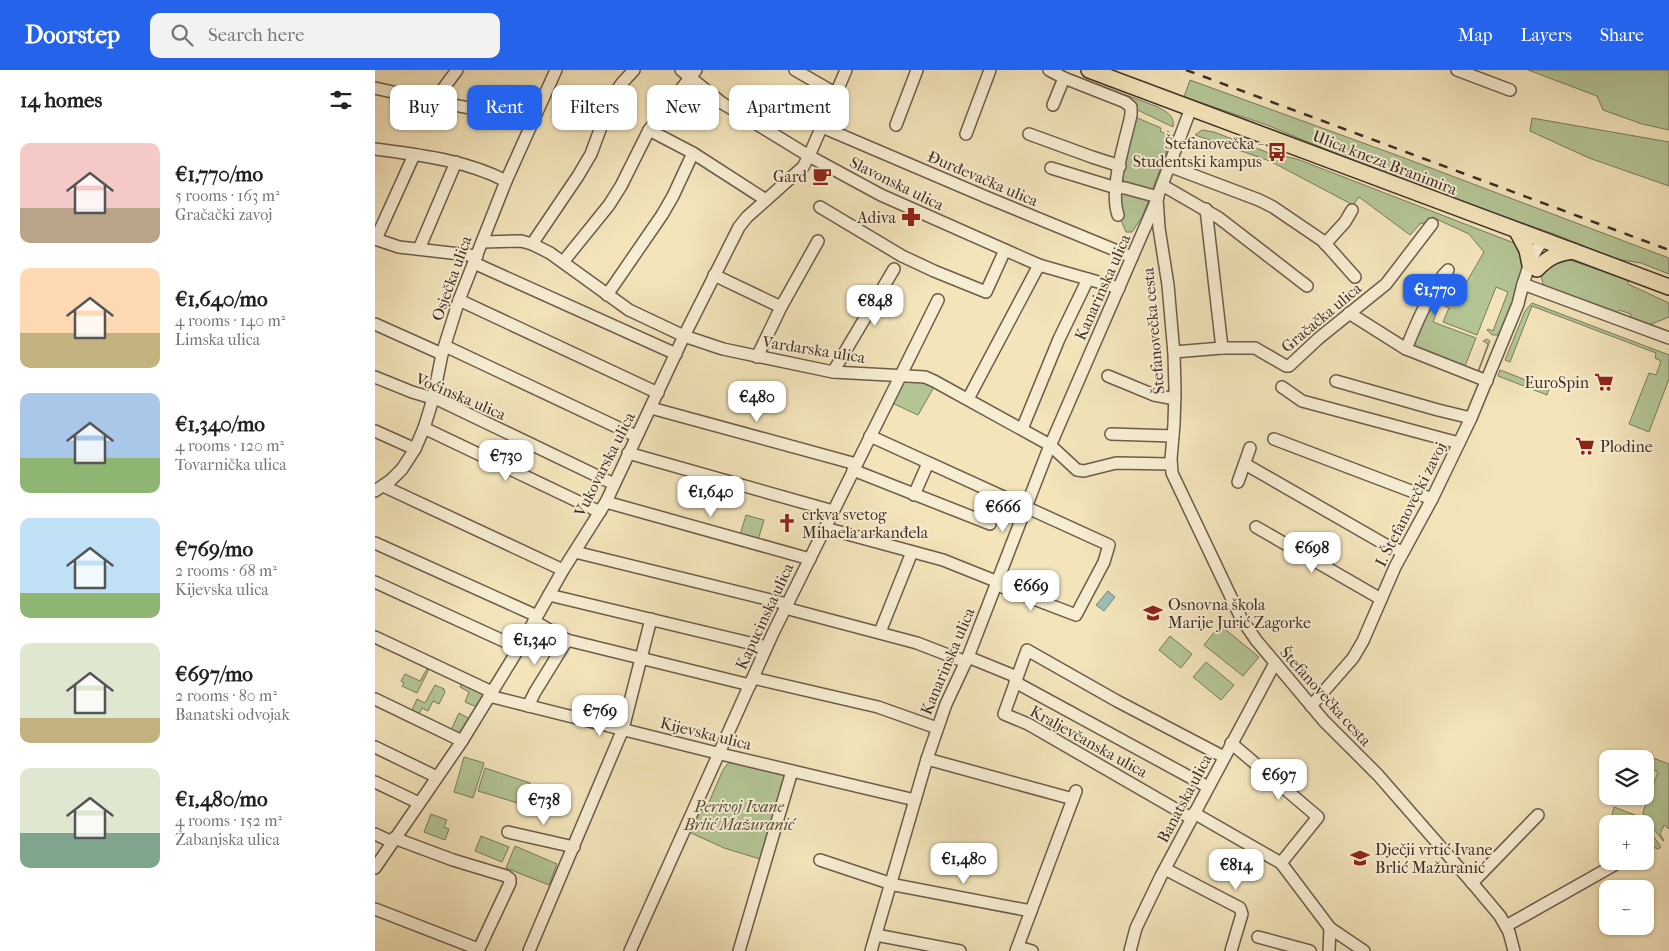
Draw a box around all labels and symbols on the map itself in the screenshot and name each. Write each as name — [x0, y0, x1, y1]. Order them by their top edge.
street label: Ulica kneza Branimira — [1310, 126, 1460, 199]
place label: Štefanovečka - Studentski kampus — [1133, 133, 1264, 171]
bus stop icon: Štefanovečka - Studentski kampus — [1266, 141, 1288, 163]
street label: Đurđevačka ulica — [925, 147, 1041, 211]
street label: Slavonska ulica — [847, 152, 947, 215]
cafe icon: Gard — [811, 165, 833, 187]
place label: Gard — [773, 167, 807, 186]
pharmacy icon: Adiva — [900, 206, 922, 228]
place label: Adiva — [856, 208, 897, 227]
street label: Kanarinska ulica — [1071, 231, 1135, 343]
street label: Osječka ulica — [427, 232, 476, 323]
street label: Štefanovečka cesta — [1137, 266, 1169, 395]
pin: €1,770 — [1394, 274, 1476, 316]
street label: Gračačka ulica — [1277, 278, 1366, 356]
pin: €848 — [845, 284, 905, 327]
street label: Vardarska ulica — [760, 332, 867, 367]
street label: Voćinska ulica — [412, 369, 509, 424]
supermarket icon: EuroSpin — [1593, 371, 1615, 393]
place label: EuroSpin — [1524, 373, 1590, 392]
pin: €480 — [727, 380, 787, 423]
street label: Vukovarska ulica — [570, 408, 639, 520]
supermarket icon: Plodine — [1574, 435, 1596, 457]
place label: Plodine — [1600, 437, 1653, 456]
street label: I. Štefanovečki zavoj — [1370, 438, 1450, 570]
pin: €730 — [476, 440, 536, 482]
pin: €1,640 — [670, 476, 752, 518]
pin: €666 — [973, 490, 1033, 533]
place label: crkva svetog Mihaela arkanđela — [802, 505, 929, 542]
church icon: crkva svetog Mihaela arkanđela — [776, 512, 798, 534]
pin: €698 — [1282, 532, 1342, 574]
street label: Kapucinska ulica — [731, 559, 798, 672]
pin: €669 — [1001, 570, 1061, 612]
place label: Osnovna škola Marije Jurić Zagorke — [1168, 595, 1311, 632]
school or university icon: Osnovna škola Marije Jurić Zagorke — [1142, 602, 1164, 624]
street label: Kanarinska ulica — [916, 604, 979, 717]
pin: €1,340 — [494, 624, 576, 666]
street label: Štefanovečka cesta — [1276, 642, 1376, 750]
pin: €769 — [570, 694, 630, 737]
street label: Kraljevčanska ulica — [1027, 701, 1151, 782]
street label: Kijevska ulica — [658, 713, 754, 754]
street label: Banatska ulica — [1153, 750, 1216, 846]
pin: €697 — [1249, 758, 1309, 801]
pin: €738 — [514, 784, 574, 826]
park label: Perivoj Ivane Brlić Mažuranić — [683, 797, 797, 834]
place label: Dječji vrtić Ivane Brlić Mažuranić — [1375, 840, 1493, 877]
pin: €1,480 — [923, 842, 1005, 885]
school or university icon: Dječji vrtić Ivane Brlić Mažuranić — [1349, 847, 1371, 869]
pin: €814 — [1206, 848, 1266, 891]

